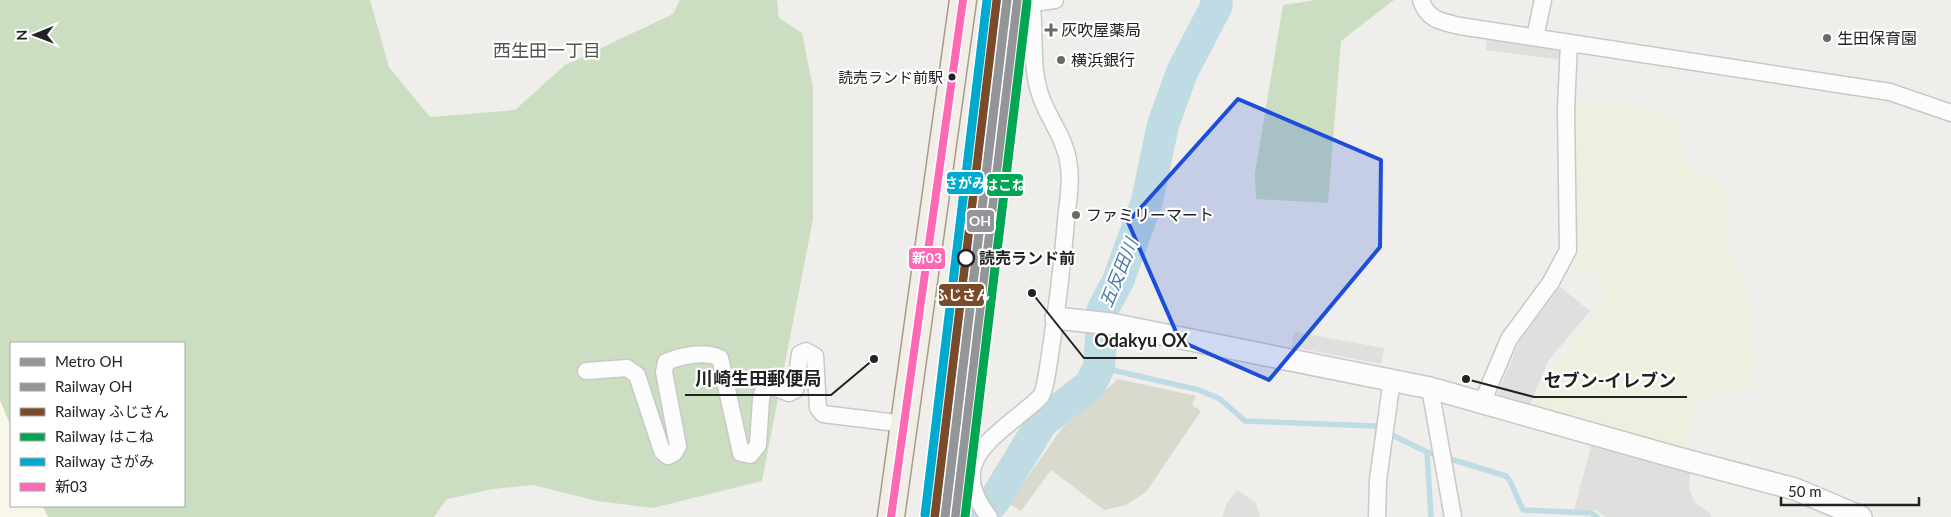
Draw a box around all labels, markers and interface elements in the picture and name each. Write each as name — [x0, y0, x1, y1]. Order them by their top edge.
north arrow — [10, 10, 60, 60]
place label: 灰吹屋薬局 — [1061, 20, 1141, 39]
marker: 灰吹屋薬局 — [1045, 24, 1057, 36]
place label: 生田保育園 — [1837, 28, 1917, 47]
text: N — [13, 30, 30, 41]
marker: 生田保育園 — [1821, 32, 1833, 44]
district label: 西生田一丁目 — [493, 39, 601, 61]
place label: 横浜銀行 — [1071, 50, 1135, 69]
marker: 横浜銀行 — [1055, 54, 1067, 66]
place label: 読売ランド前駅 — [838, 68, 943, 86]
marker: 読売ランド前駅 — [947, 72, 957, 82]
line badge: さがみ — [946, 171, 984, 195]
line badge: はこね — [986, 173, 1024, 197]
text: さがみ — [944, 174, 986, 191]
text: はこね — [984, 176, 1026, 193]
place label: ファミリーマート — [1086, 205, 1214, 224]
line badge: OH — [966, 209, 995, 233]
marker: ファミリーマート — [1070, 209, 1082, 221]
text: OH — [969, 212, 991, 229]
water label: 五反田川 — [1094, 233, 1143, 310]
line badge: 新03 — [908, 247, 946, 270]
place label: 読売ランド前 — [979, 248, 1075, 267]
text: 新03 — [912, 249, 942, 266]
marker: 読売ランド前 — [957, 249, 975, 267]
line badge: ふじさん — [938, 283, 985, 307]
text: ふじさん — [934, 286, 990, 303]
callout: Odakyu OX — [1084, 325, 1197, 358]
text: Odakyu OX — [1094, 329, 1189, 351]
legend — [10, 342, 185, 507]
text: Metro OH — [55, 352, 123, 370]
callout: 川崎生田郵便局 — [685, 362, 831, 395]
callout: セブン-イレブン — [1534, 364, 1687, 397]
text: 川崎生田郵便局 — [695, 367, 821, 389]
text: セブン-イレブン — [1544, 369, 1676, 391]
text: Railway OH — [55, 377, 133, 395]
text: Railway ふじさん — [55, 402, 169, 420]
text: Railway はこね — [55, 427, 154, 445]
text: Railway さがみ — [55, 452, 154, 470]
scale bar — [1781, 474, 1918, 506]
text: 新03 — [55, 477, 87, 495]
text: 50 m — [1788, 482, 1822, 500]

